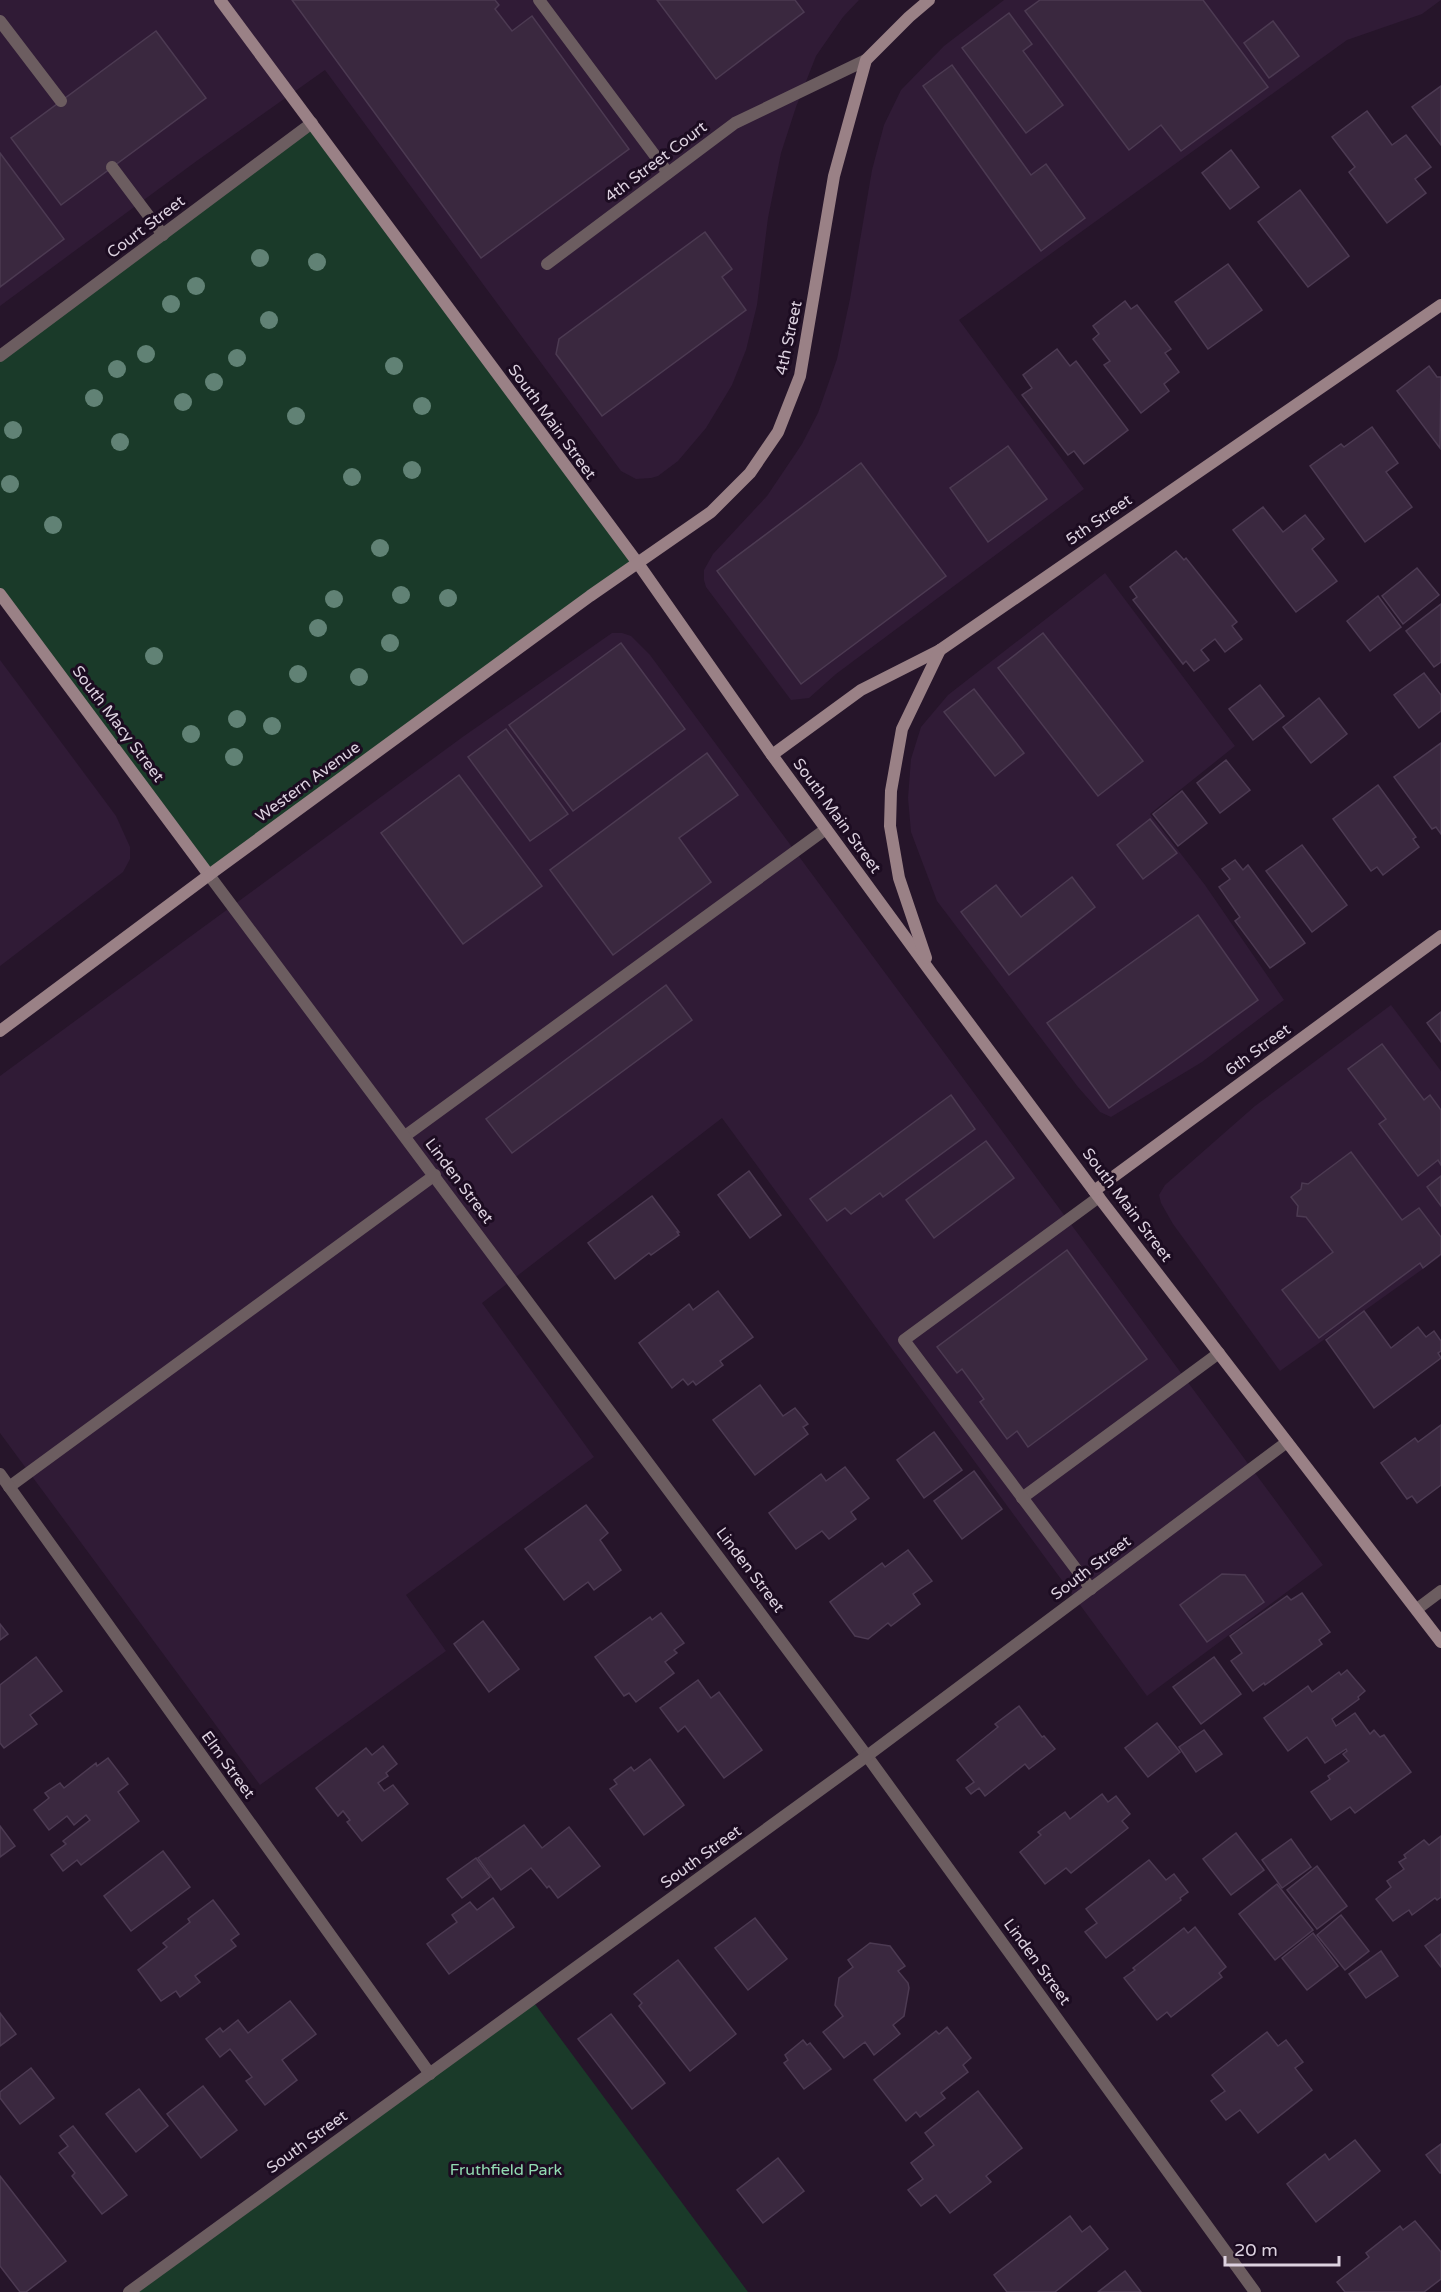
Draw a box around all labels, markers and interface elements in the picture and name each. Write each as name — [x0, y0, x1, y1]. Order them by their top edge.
street label: 4th Street Court — [601, 117, 711, 207]
street label: Court Street — [103, 191, 189, 263]
street label: 4th Street — [771, 299, 807, 377]
street label: South Main Street — [504, 361, 600, 483]
street label: 5th Street — [1062, 490, 1136, 550]
street label: South Macy Street — [68, 662, 168, 786]
street label: Western Avenue — [252, 737, 364, 827]
street label: South Main Street — [789, 755, 885, 877]
street label: 6th Street — [1221, 1020, 1295, 1080]
street label: Linden Street — [420, 1134, 498, 1228]
street label: South Main Street — [1078, 1144, 1176, 1266]
street label: Linden Street — [711, 1523, 789, 1617]
street label: South Street — [1047, 1531, 1135, 1605]
street label: Elm Street — [197, 1727, 259, 1803]
street label: South Street — [657, 1821, 745, 1893]
street label: Linden Street — [999, 1915, 1075, 2009]
street label: South Street — [263, 2106, 351, 2178]
park label: Fruthfield Park — [450, 2160, 563, 2180]
scale bar — [1225, 2229, 1339, 2267]
text: 20 m — [1234, 2239, 1278, 2261]

